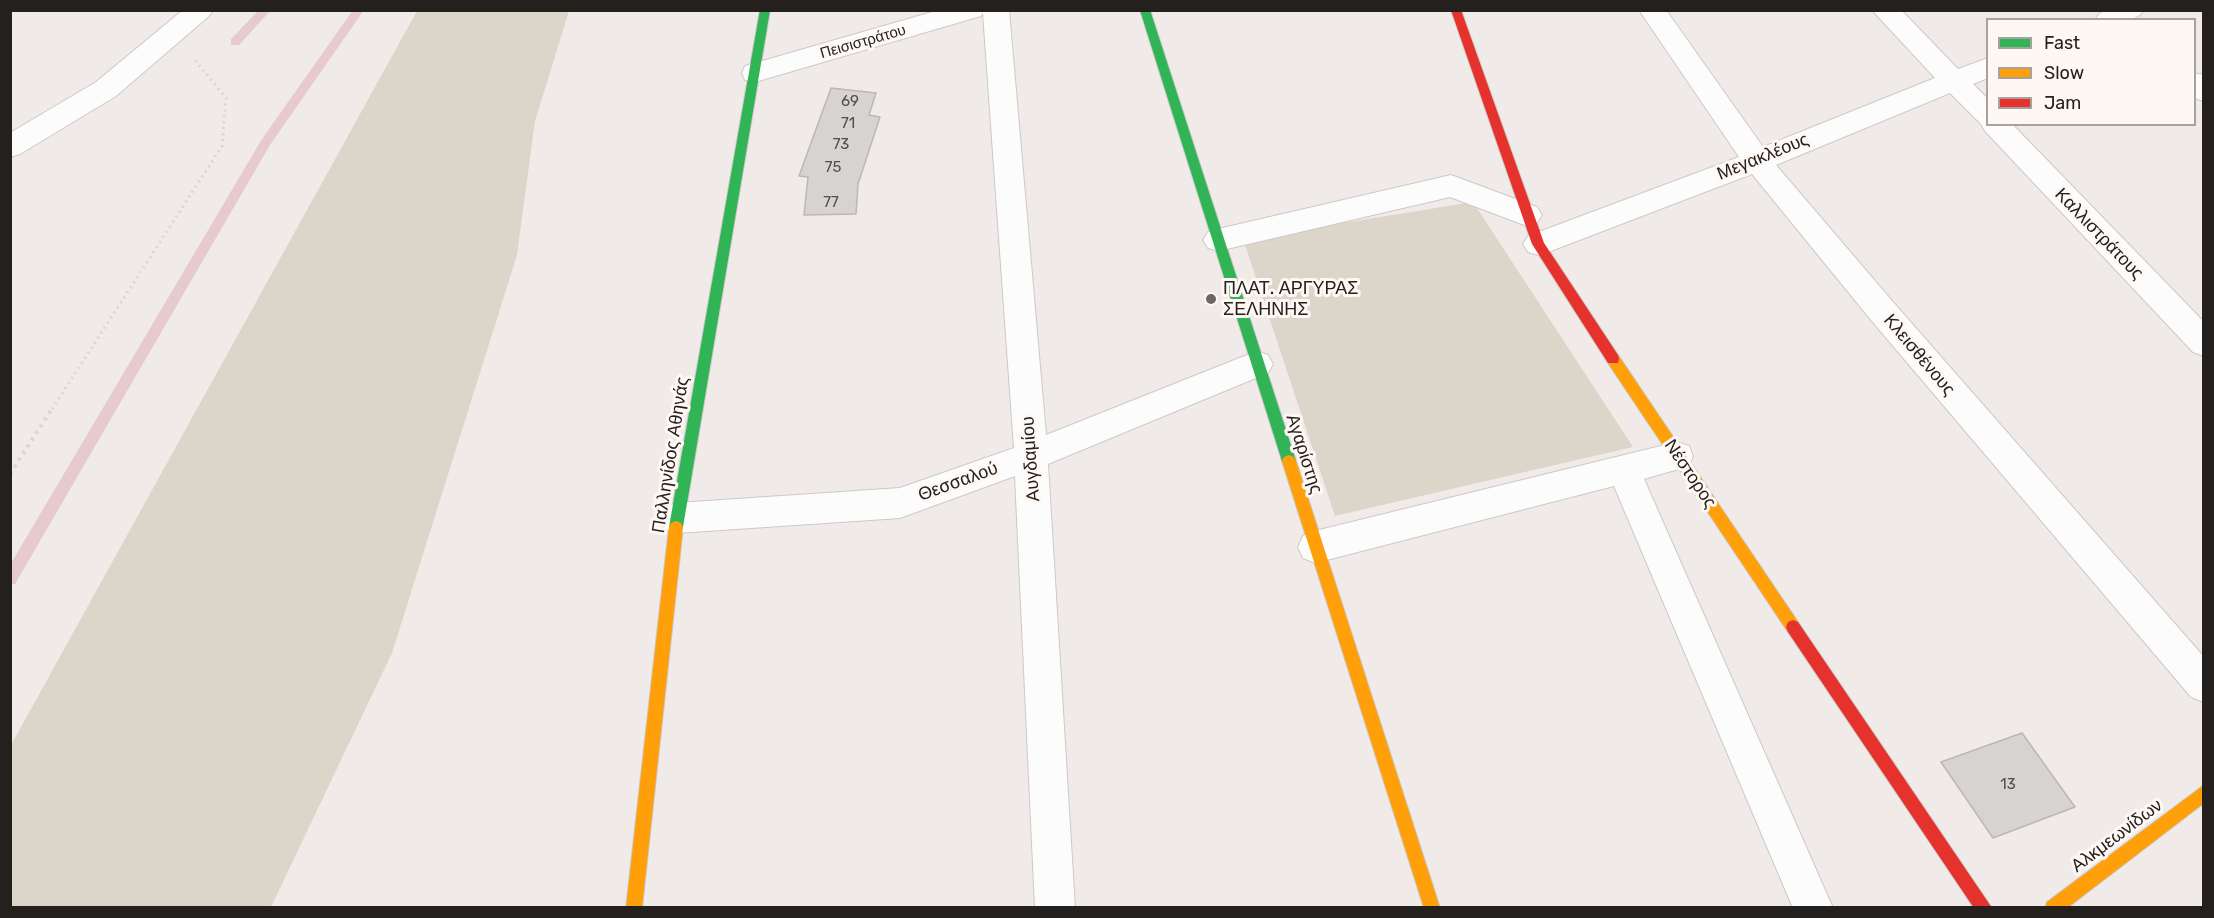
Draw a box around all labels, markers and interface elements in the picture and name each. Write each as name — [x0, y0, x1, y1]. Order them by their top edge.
legend — [1986, 18, 2196, 126]
street label: Πεισιστράτου — [818, 21, 908, 63]
text: Fast — [2044, 32, 2080, 54]
text: Slow — [2044, 62, 2084, 84]
text: Jam — [2044, 92, 2081, 114]
house number: 69 — [841, 93, 859, 111]
house number: 71 — [841, 115, 855, 133]
street label: Μεγακλέους — [1714, 129, 1812, 185]
house number: 73 — [833, 136, 849, 154]
house number: 75 — [825, 159, 841, 177]
street label: Καλλιστράτους — [2050, 184, 2148, 284]
house number: 77 — [823, 194, 839, 212]
place label: ΠΛΑΤ. ΑΡΓΥΡΑΣ ΣΕΛΗΝΗΣ — [1223, 278, 1358, 320]
marker: ΠΛΑΤ. ΑΡΓΥΡΑΣ ΣΕΛΗΝΗΣ — [1204, 292, 1218, 306]
street label: Κλεισθένους — [1879, 310, 1959, 400]
street label: Παλληνίδος Αθηνάς — [648, 375, 694, 535]
street label: Αγαρίστης — [1281, 412, 1327, 496]
street label: Αυγδαμίου — [1017, 416, 1045, 502]
street label: Νέστορος — [1659, 436, 1721, 512]
street label: Θεσσαλού — [915, 458, 1001, 506]
house number: 13 — [2000, 776, 2016, 794]
street label: Αλκμεωνίδων — [2067, 795, 2167, 877]

